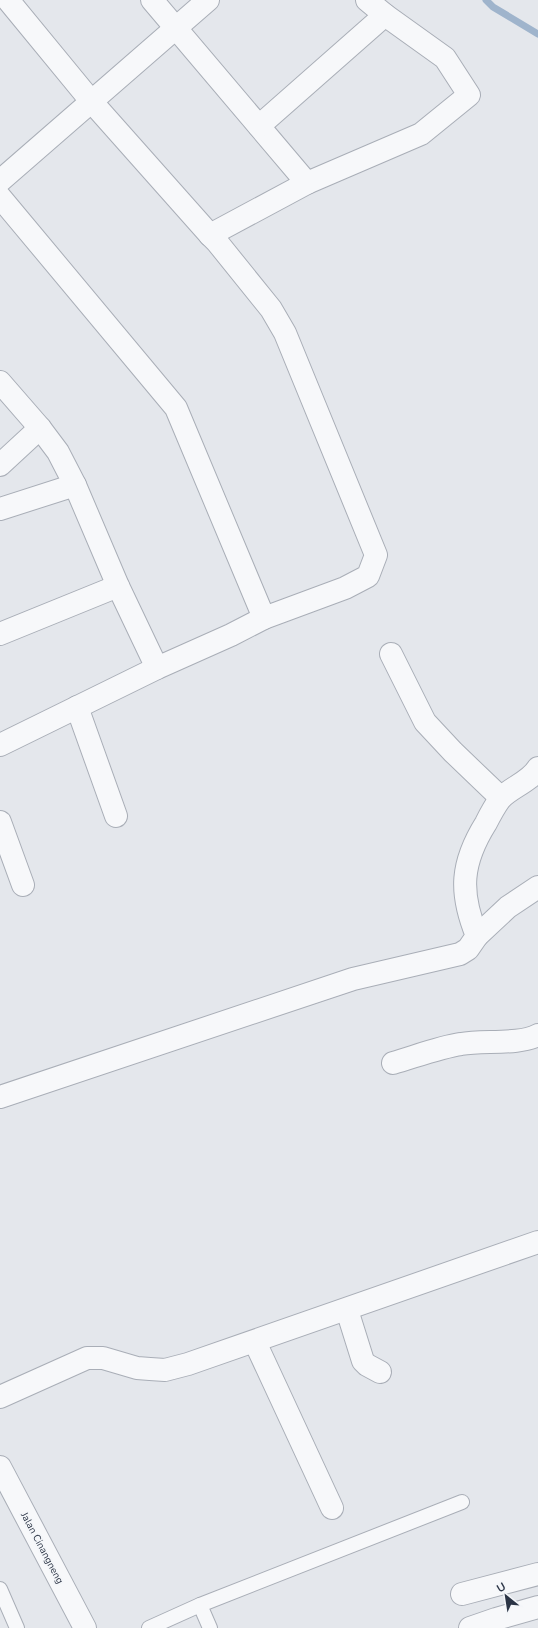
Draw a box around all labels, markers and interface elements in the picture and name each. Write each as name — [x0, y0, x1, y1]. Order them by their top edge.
street label: Jalan Cinangneng — [17, 1509, 67, 1586]
north arrow — [486, 1576, 526, 1616]
text: U — [494, 1579, 509, 1596]

